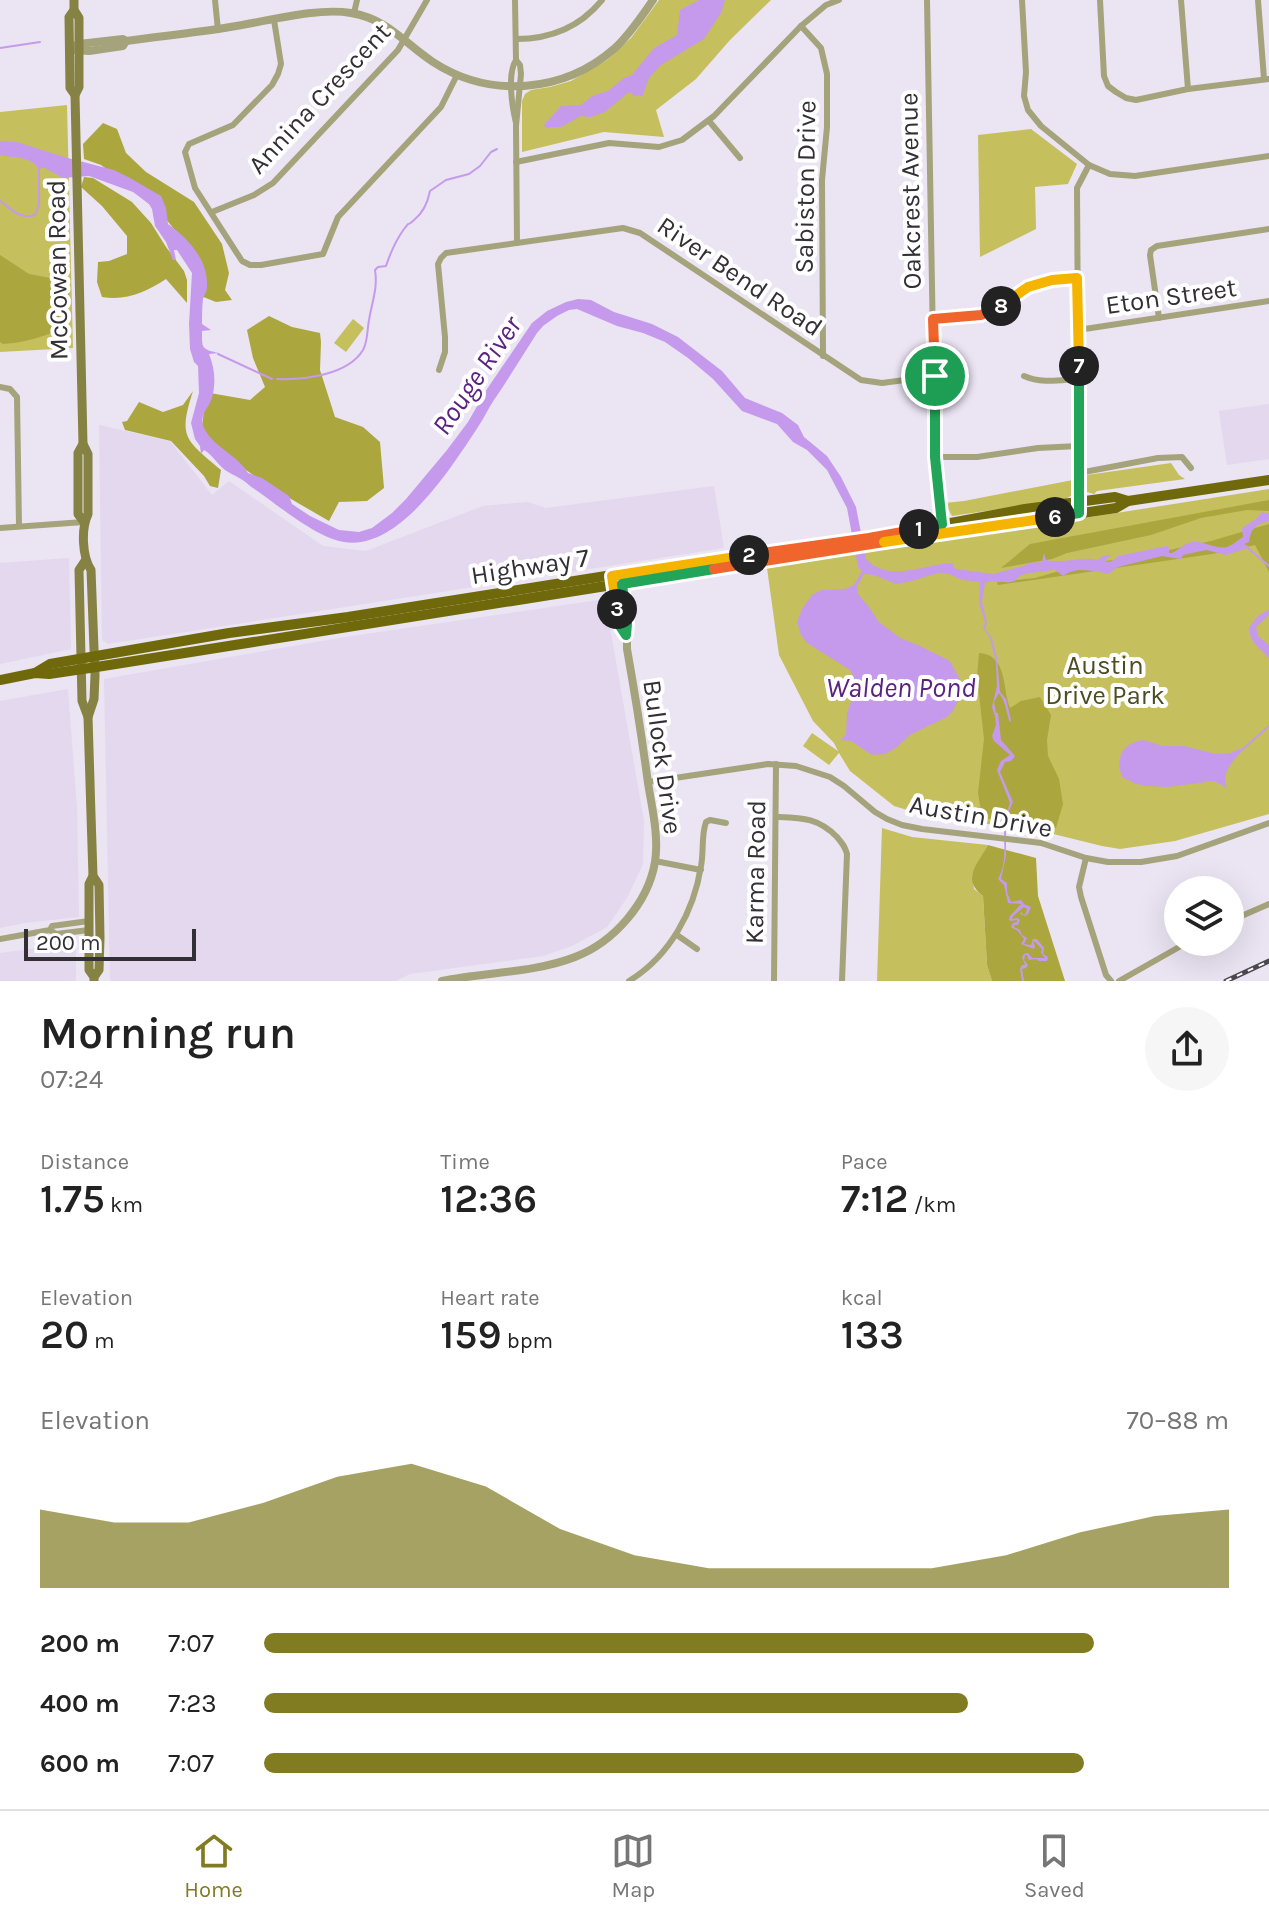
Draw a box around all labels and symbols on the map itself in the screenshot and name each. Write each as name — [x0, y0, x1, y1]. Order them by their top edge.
street label: Annina Crescent — [242, 16, 397, 180]
street label: Oakcrest Avenue — [893, 92, 928, 290]
street label: Sabiston Drive — [788, 100, 823, 274]
street label: McCowan Road — [40, 180, 75, 360]
street label: River Bend Road — [651, 210, 828, 343]
street label: Eton Street — [1104, 272, 1239, 321]
pin: 8 — [981, 286, 1021, 326]
water label: Rouge River — [425, 309, 529, 441]
pin — [901, 342, 969, 410]
pin: 7 — [1059, 346, 1099, 386]
pin: 6 — [1035, 497, 1075, 537]
pin: 1 — [899, 509, 939, 549]
pin: 2 — [729, 535, 769, 575]
street label: Highway 7 — [469, 542, 591, 591]
pin: 3 — [597, 589, 637, 629]
park label: Austin Drive Park — [1045, 650, 1165, 711]
water label: Walden Pond — [826, 671, 976, 704]
street label: Bullock Drive — [636, 678, 689, 836]
street label: Austin Drive — [907, 789, 1055, 844]
street label: Karma Road — [739, 800, 772, 944]
scale bar — [24, 925, 196, 961]

